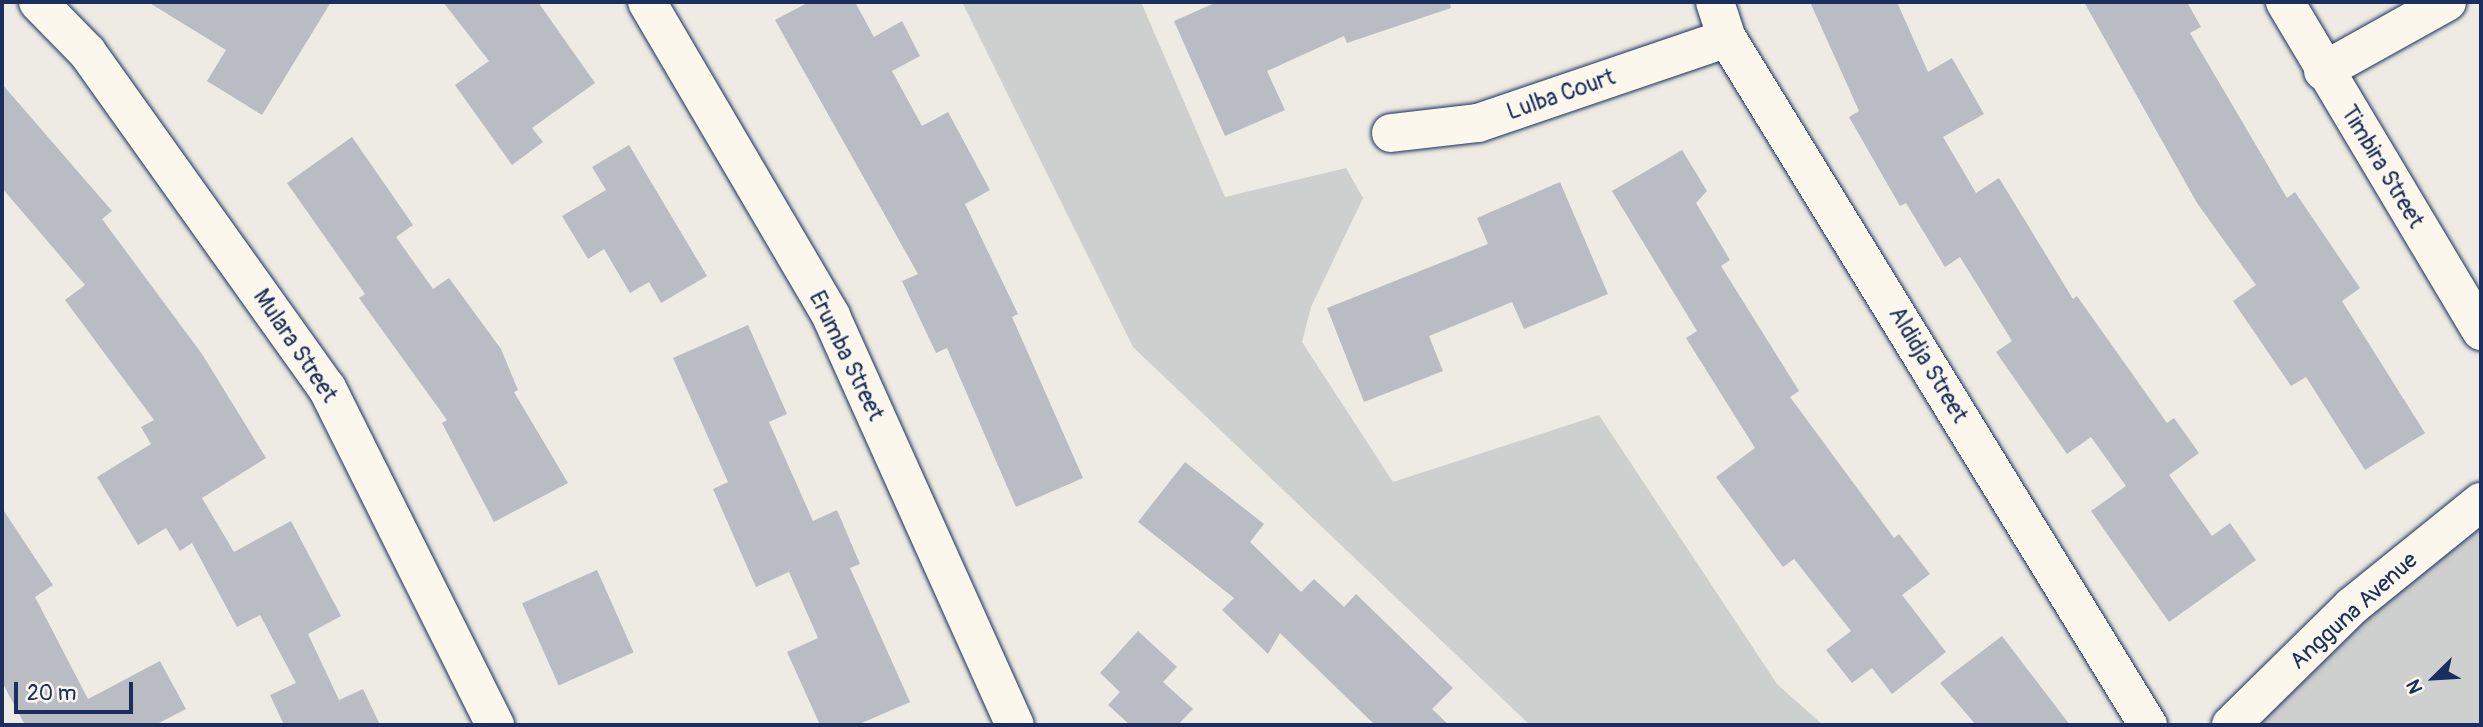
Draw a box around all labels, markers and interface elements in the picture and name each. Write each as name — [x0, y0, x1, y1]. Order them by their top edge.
street label: Lulba Court — [1503, 64, 1619, 126]
street label: Timbira Street — [2335, 101, 2429, 233]
street label: Mulara Street — [247, 284, 343, 408]
street label: Erumba Street — [803, 287, 889, 425]
street label: Aldidja Street — [1883, 302, 1973, 428]
street label: Angguna Avenue — [2285, 547, 2423, 675]
north arrow — [2399, 643, 2469, 713]
scale bar — [18, 668, 136, 712]
text: N — [2401, 676, 2428, 697]
text: 20 m — [27, 680, 76, 707]

